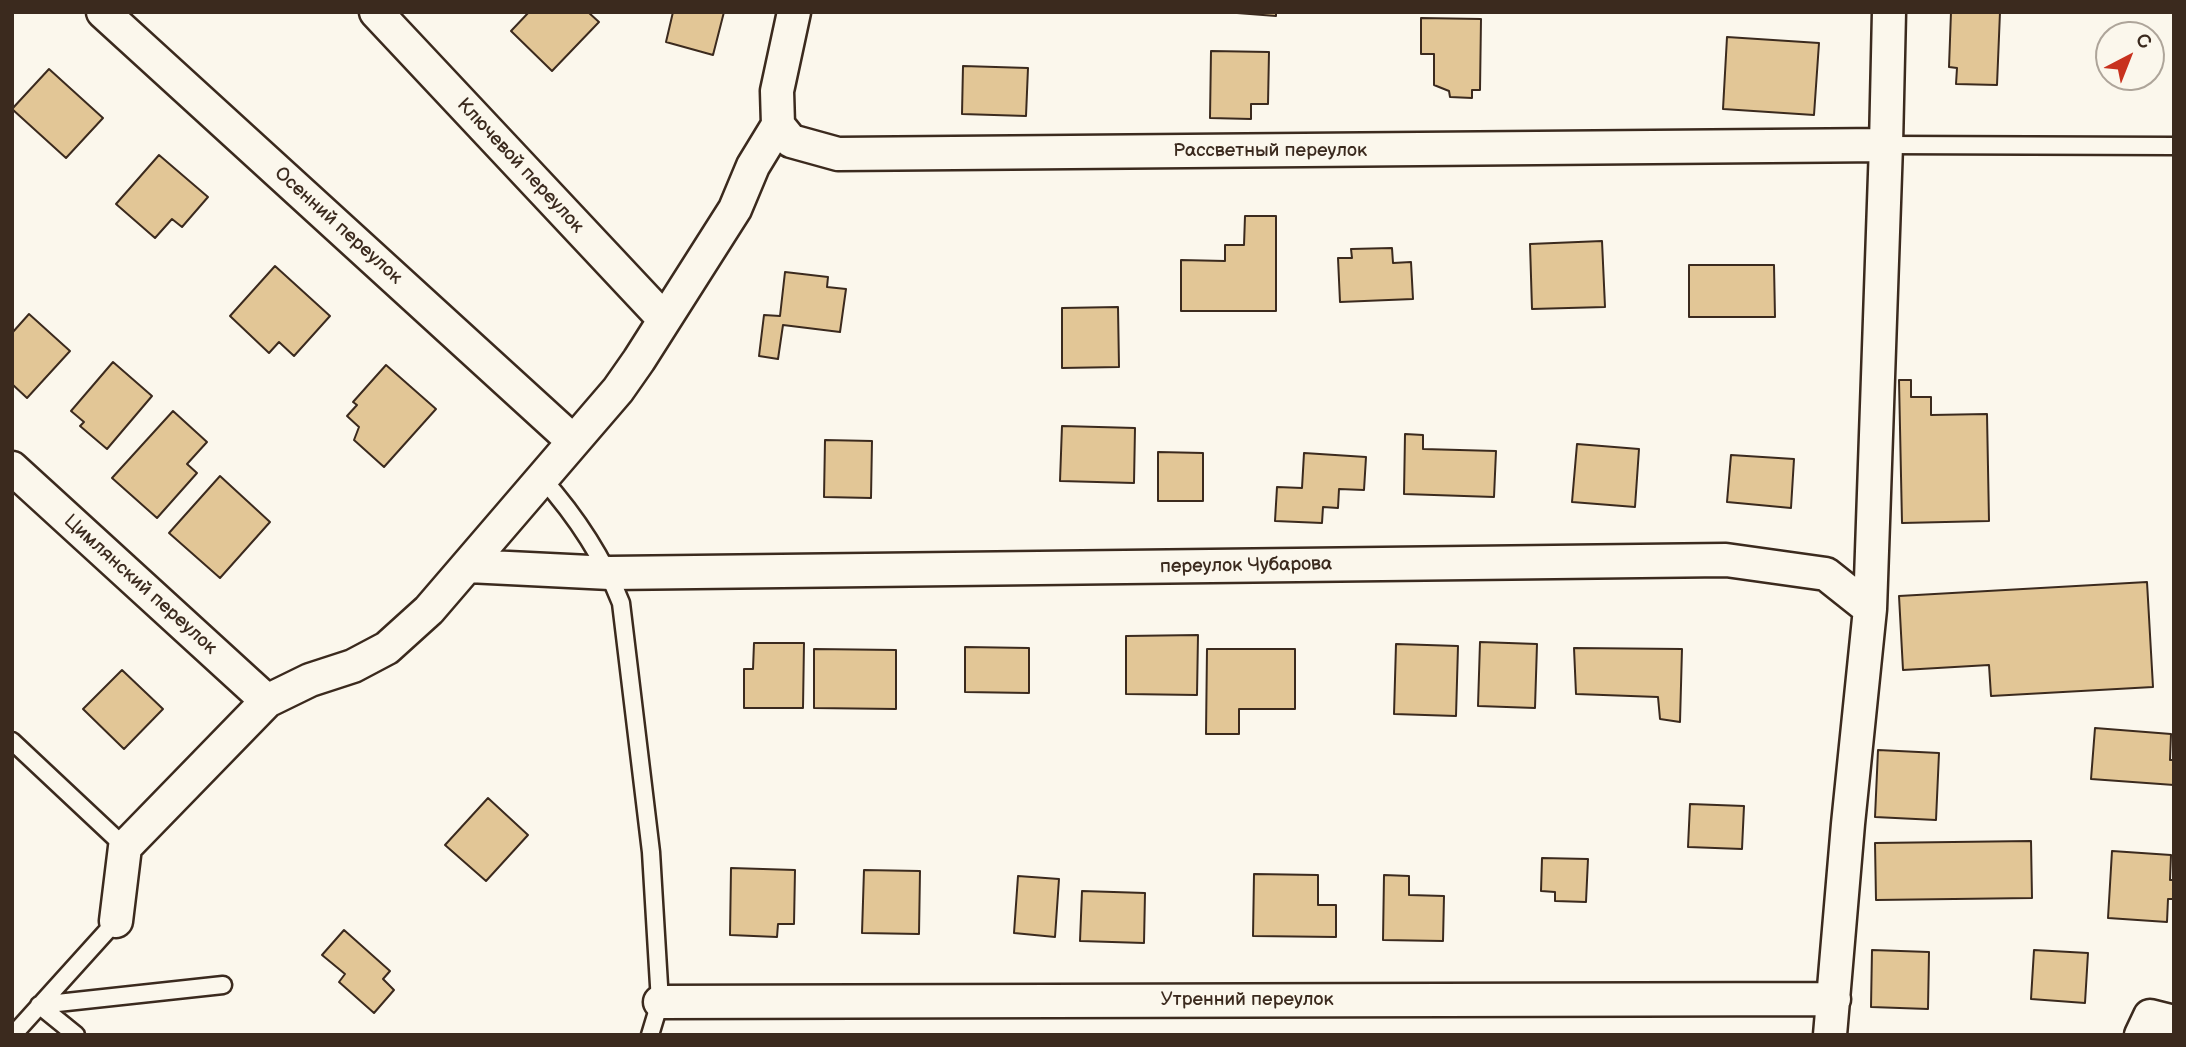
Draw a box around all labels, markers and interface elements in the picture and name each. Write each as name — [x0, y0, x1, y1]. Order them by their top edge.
north arrow — [2095, 21, 2165, 91]
text: С — [2130, 29, 2156, 54]
street label: Ключевой переулок — [452, 94, 588, 238]
street label: Рассветный переулок — [1173, 140, 1367, 162]
street label: Осенний переулок — [269, 163, 407, 289]
street label: Цимлянский переулок — [59, 510, 221, 660]
street label: переулок Чубарова — [1160, 553, 1332, 579]
street label: Утренний переулок — [1160, 989, 1334, 1011]

